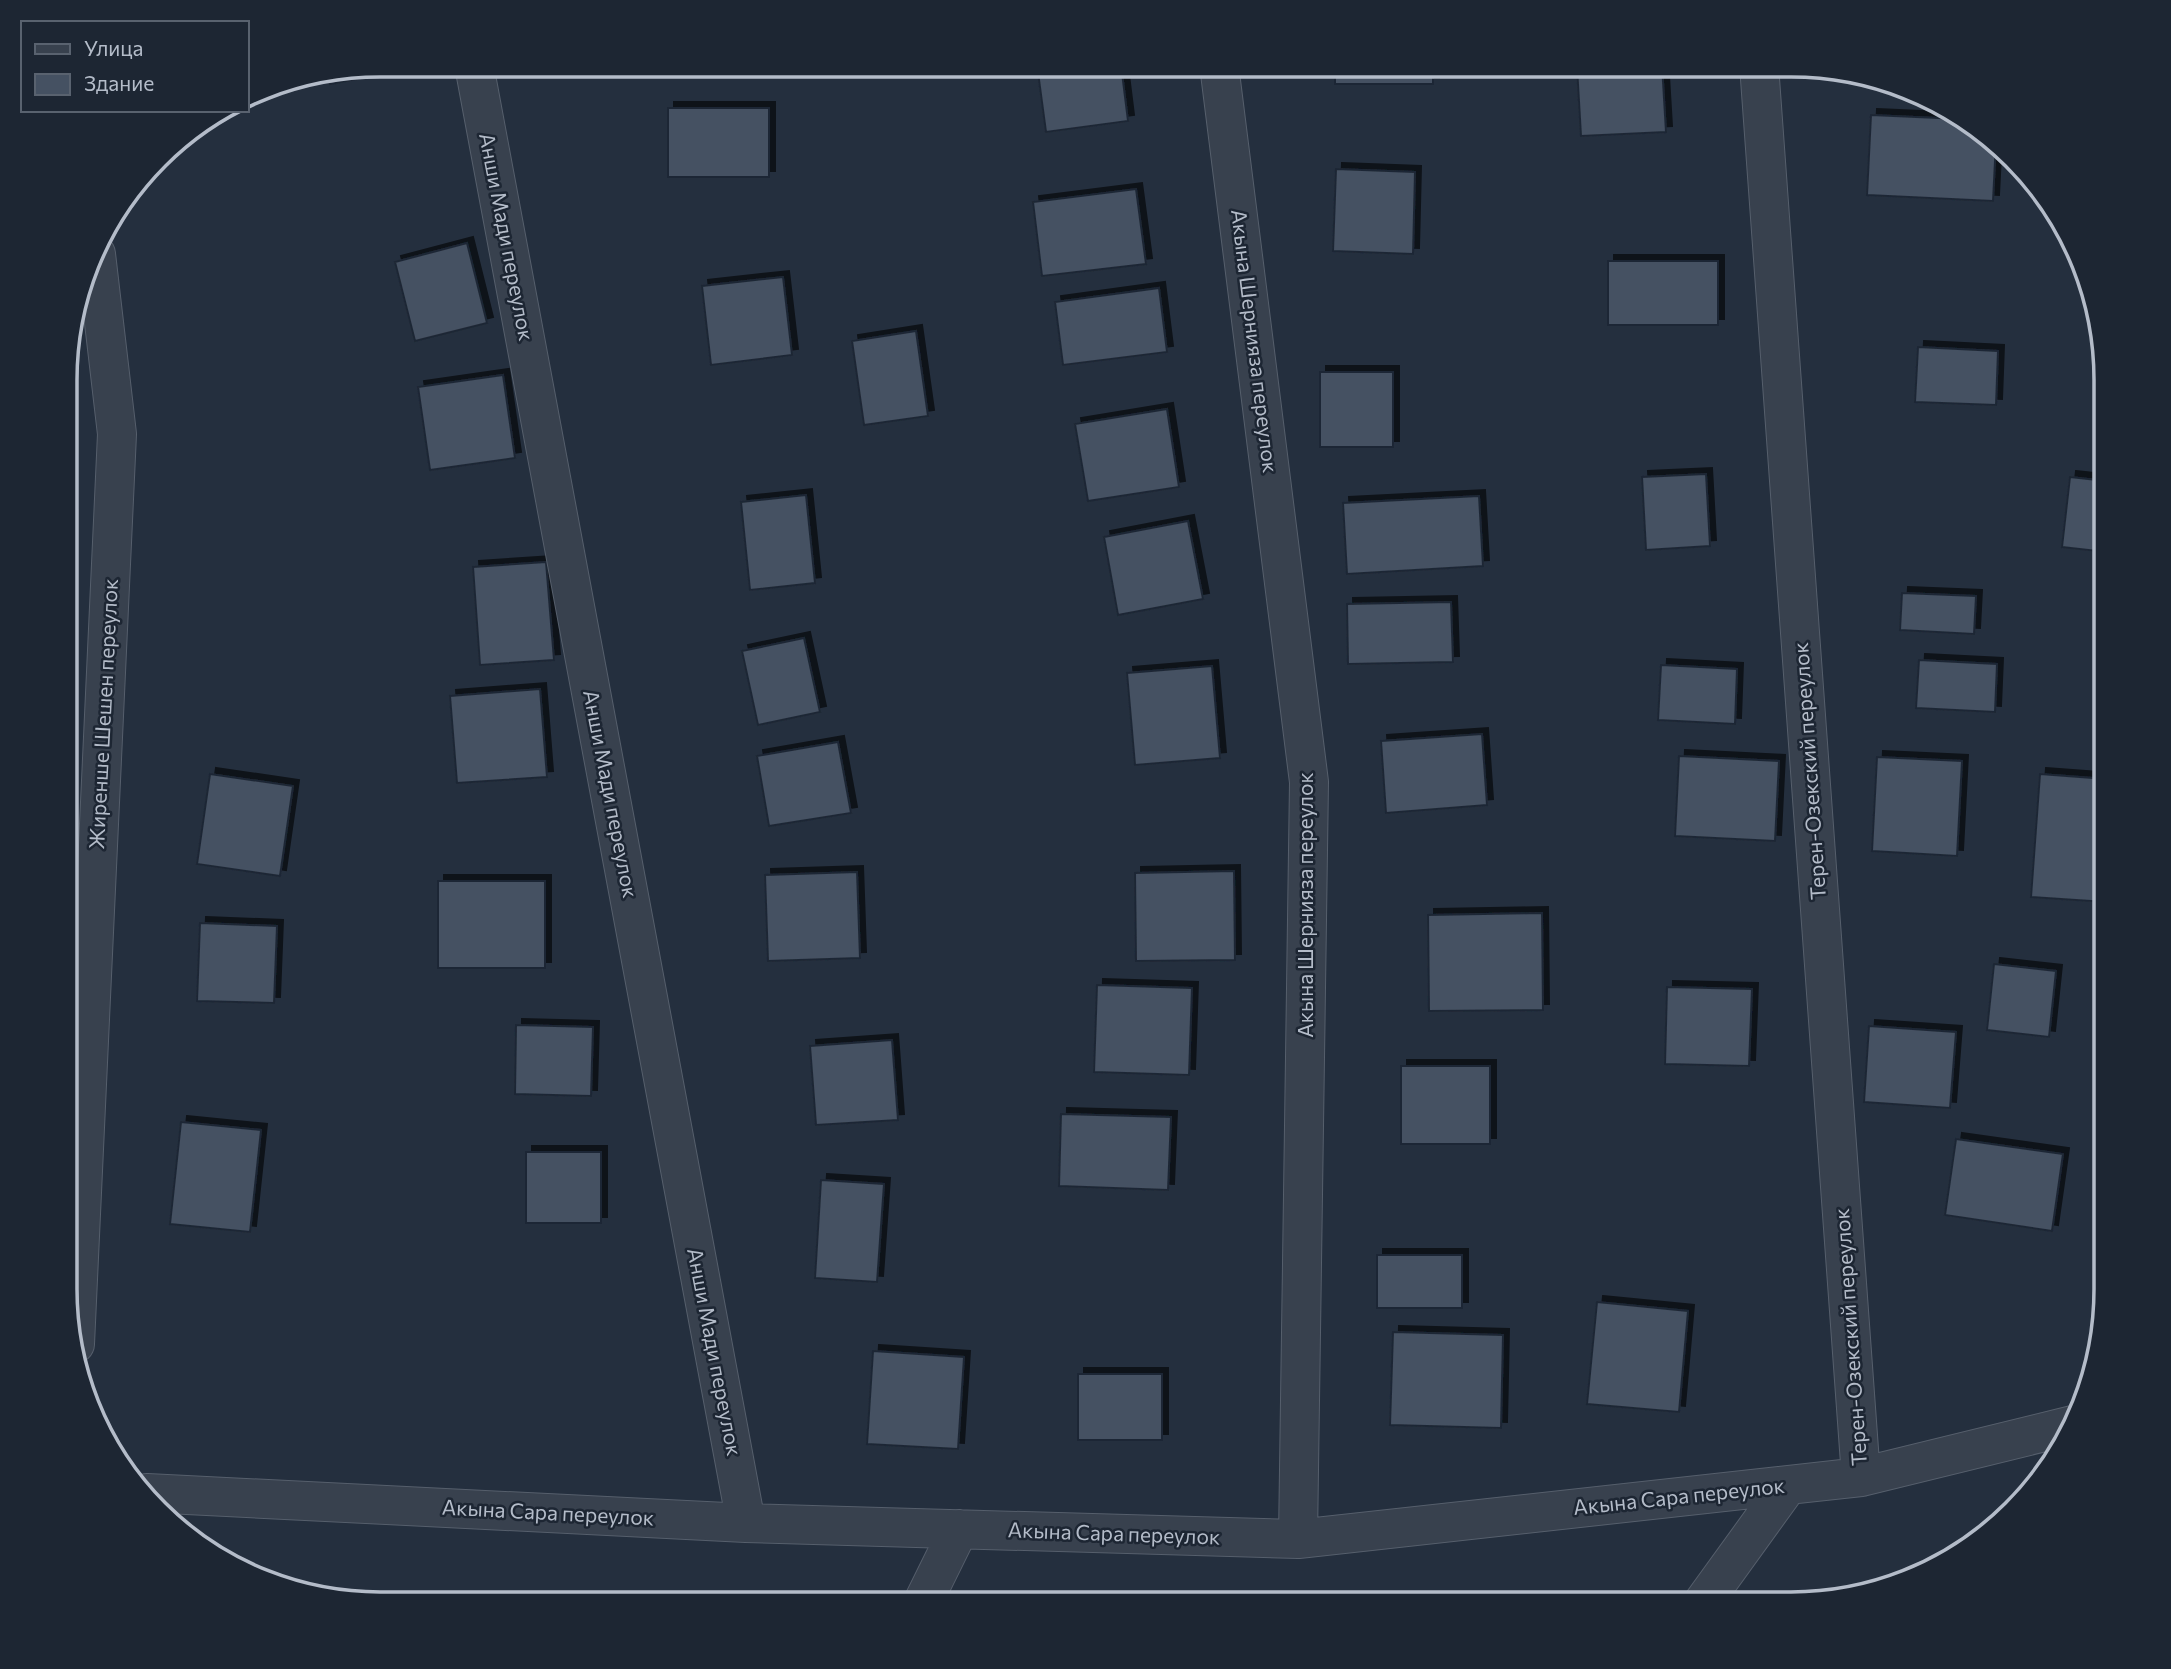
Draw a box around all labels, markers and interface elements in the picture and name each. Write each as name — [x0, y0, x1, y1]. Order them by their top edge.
legend — [21, 21, 248, 112]
text: Улица — [84, 35, 143, 60]
text: Здание — [84, 70, 154, 95]
street label: Анши Мади переулок — [475, 131, 540, 343]
street label: Акына Шернияза переулок — [1227, 208, 1284, 474]
street label: Жиренше Шешен переулок — [83, 578, 122, 850]
street label: Терен-Озекский переулок — [1787, 641, 1830, 901]
street label: Анши Мади переулок — [579, 688, 644, 900]
street label: Акына Шернияза переулок — [1292, 772, 1317, 1038]
street label: Терен-Озекский переулок — [1828, 1207, 1871, 1467]
street label: Анши Мади переулок — [683, 1246, 748, 1458]
street label: Акына Сара переулок — [1572, 1472, 1786, 1519]
street label: Акына Сара переулок — [441, 1493, 655, 1530]
street label: Акына Сара переулок — [1007, 1516, 1221, 1549]

